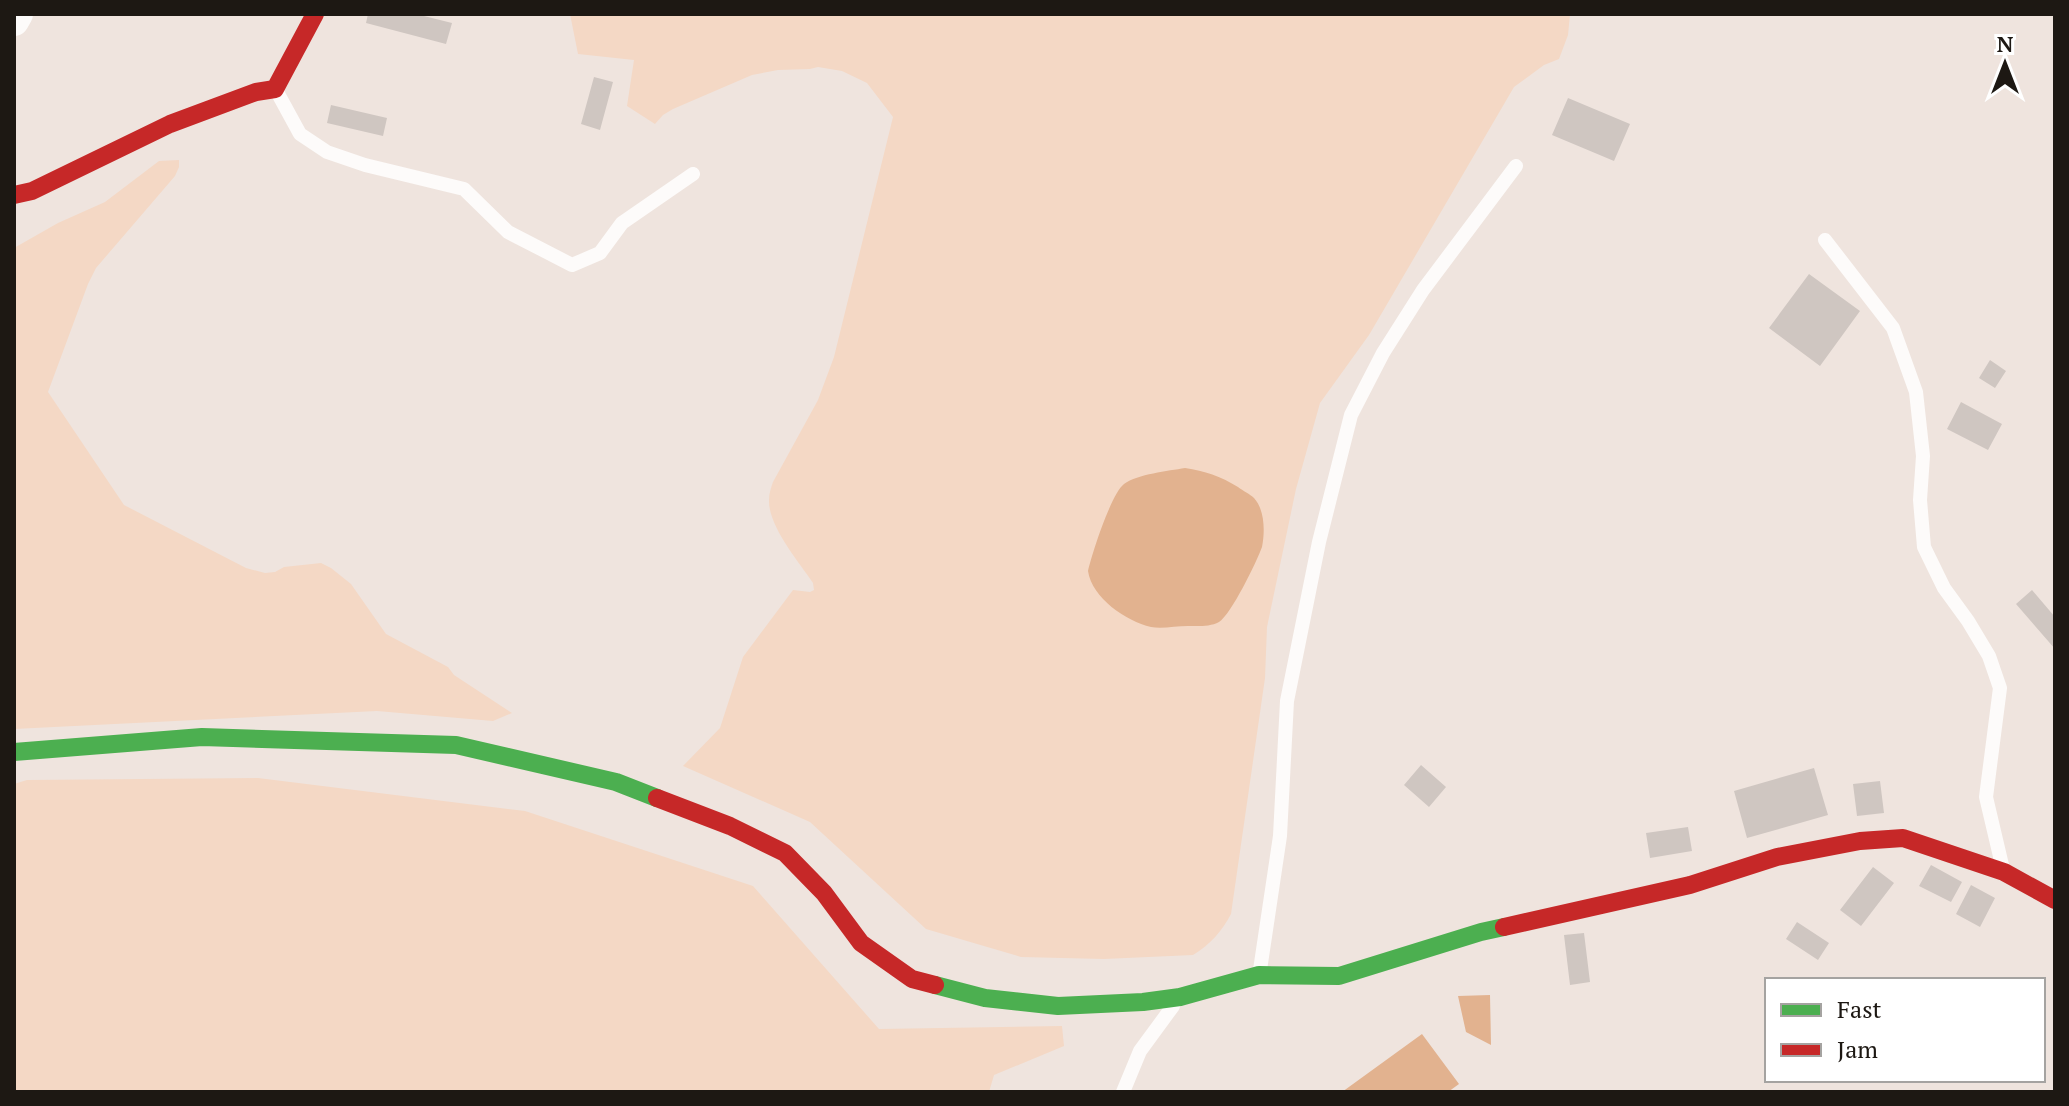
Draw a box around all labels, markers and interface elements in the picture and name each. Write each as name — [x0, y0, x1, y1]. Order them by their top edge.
north arrow — [1965, 24, 2045, 104]
text: N — [1997, 29, 2014, 58]
legend — [1765, 978, 2045, 1082]
text: Fast — [1837, 993, 1882, 1025]
text: Jam — [1837, 1033, 1878, 1065]

